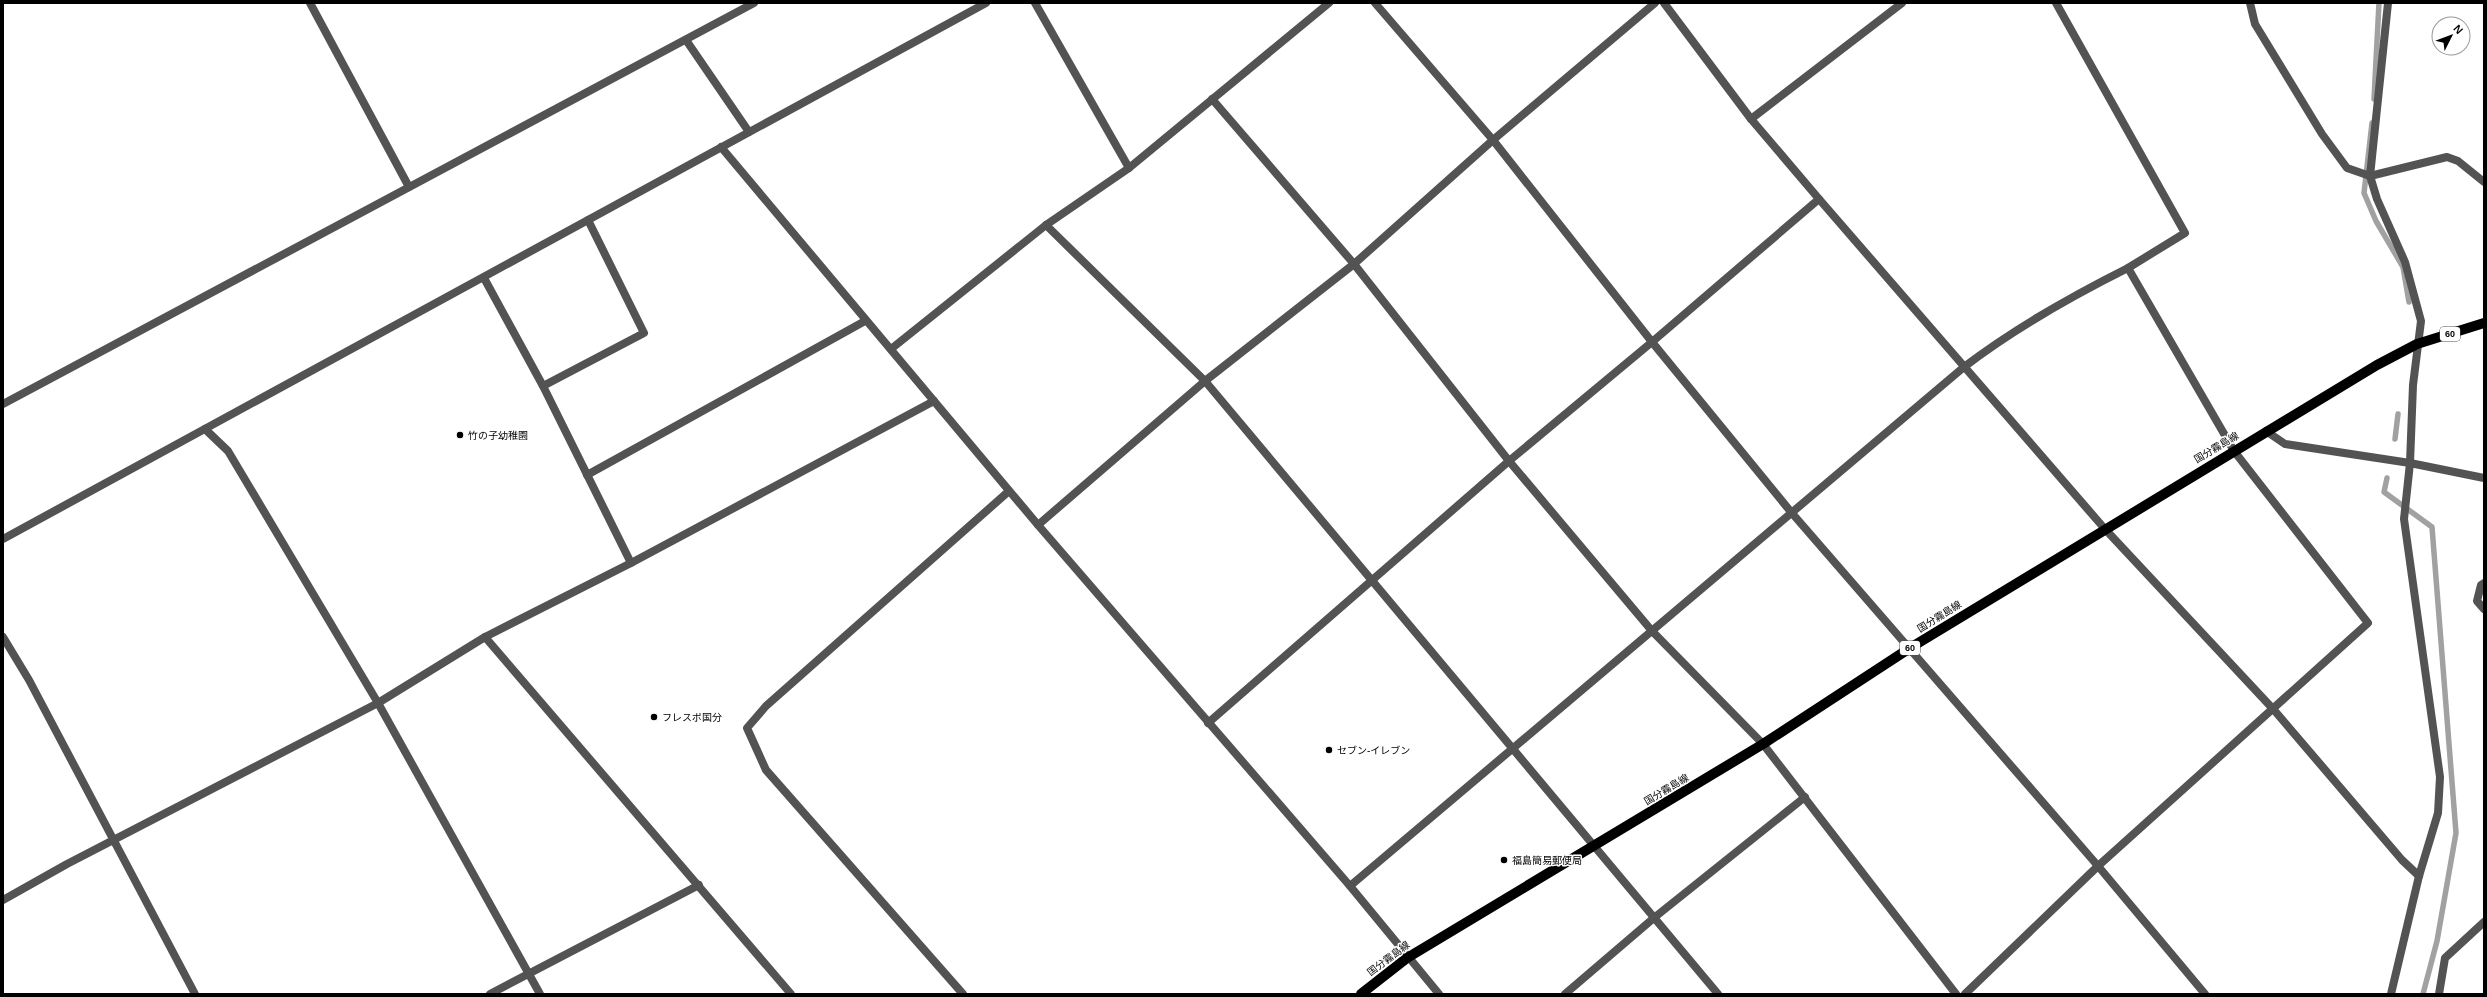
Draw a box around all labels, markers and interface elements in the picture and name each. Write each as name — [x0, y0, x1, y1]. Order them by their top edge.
north arrow — [2431, 16, 2471, 56]
text: N — [2451, 22, 2466, 36]
road number: 60 — [2440, 327, 2460, 341]
marker: 竹の子幼稚園 — [455, 430, 465, 440]
place label: 竹の子幼稚園 — [468, 430, 528, 441]
street label: 国分霧島線 — [2192, 430, 2241, 465]
street label: 国分霧島線 — [1915, 599, 1963, 634]
road number: 60 — [1900, 641, 1920, 655]
marker: フレスポ国分 — [649, 712, 659, 722]
place label: フレスポ国分 — [662, 712, 722, 723]
marker: セブン-イレブン — [1324, 745, 1334, 755]
place label: セブン-イレブン — [1337, 745, 1410, 756]
street label: 国分霧島線 — [1642, 772, 1691, 807]
marker: 福島簡易郵便局 — [1499, 855, 1509, 865]
place label: 福島簡易郵便局 — [1512, 855, 1582, 866]
street label: 国分霧島線 — [1365, 939, 1412, 978]

